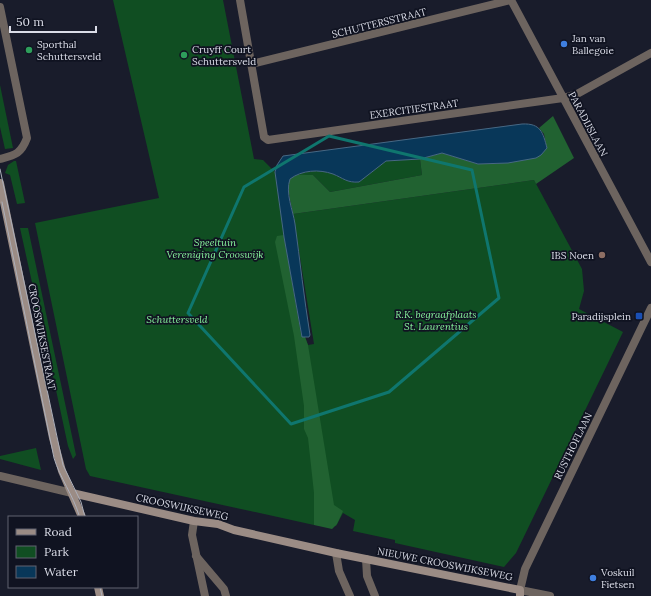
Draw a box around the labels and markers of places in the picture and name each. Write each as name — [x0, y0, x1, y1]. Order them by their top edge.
place label: Jan van Ballegoie — [571, 32, 614, 57]
place label: Sporthal Schuttersveld — [37, 38, 101, 63]
marker: Jan van Ballegoie — [559, 39, 569, 49]
place label: Cruyff Court Schuttersveld — [192, 43, 256, 68]
marker: Sporthal Schuttersveld — [24, 45, 34, 55]
marker: Cruyff Court Schuttersveld — [179, 50, 189, 60]
place label: IBS Noen — [551, 249, 594, 262]
marker: IBS Noen — [597, 250, 607, 260]
place label: Paradijsplein — [571, 310, 631, 323]
marker: Paradijsplein — [634, 311, 644, 321]
place label: Voskuil Fietsen — [600, 566, 635, 591]
marker: Voskuil Fietsen — [588, 573, 598, 583]

